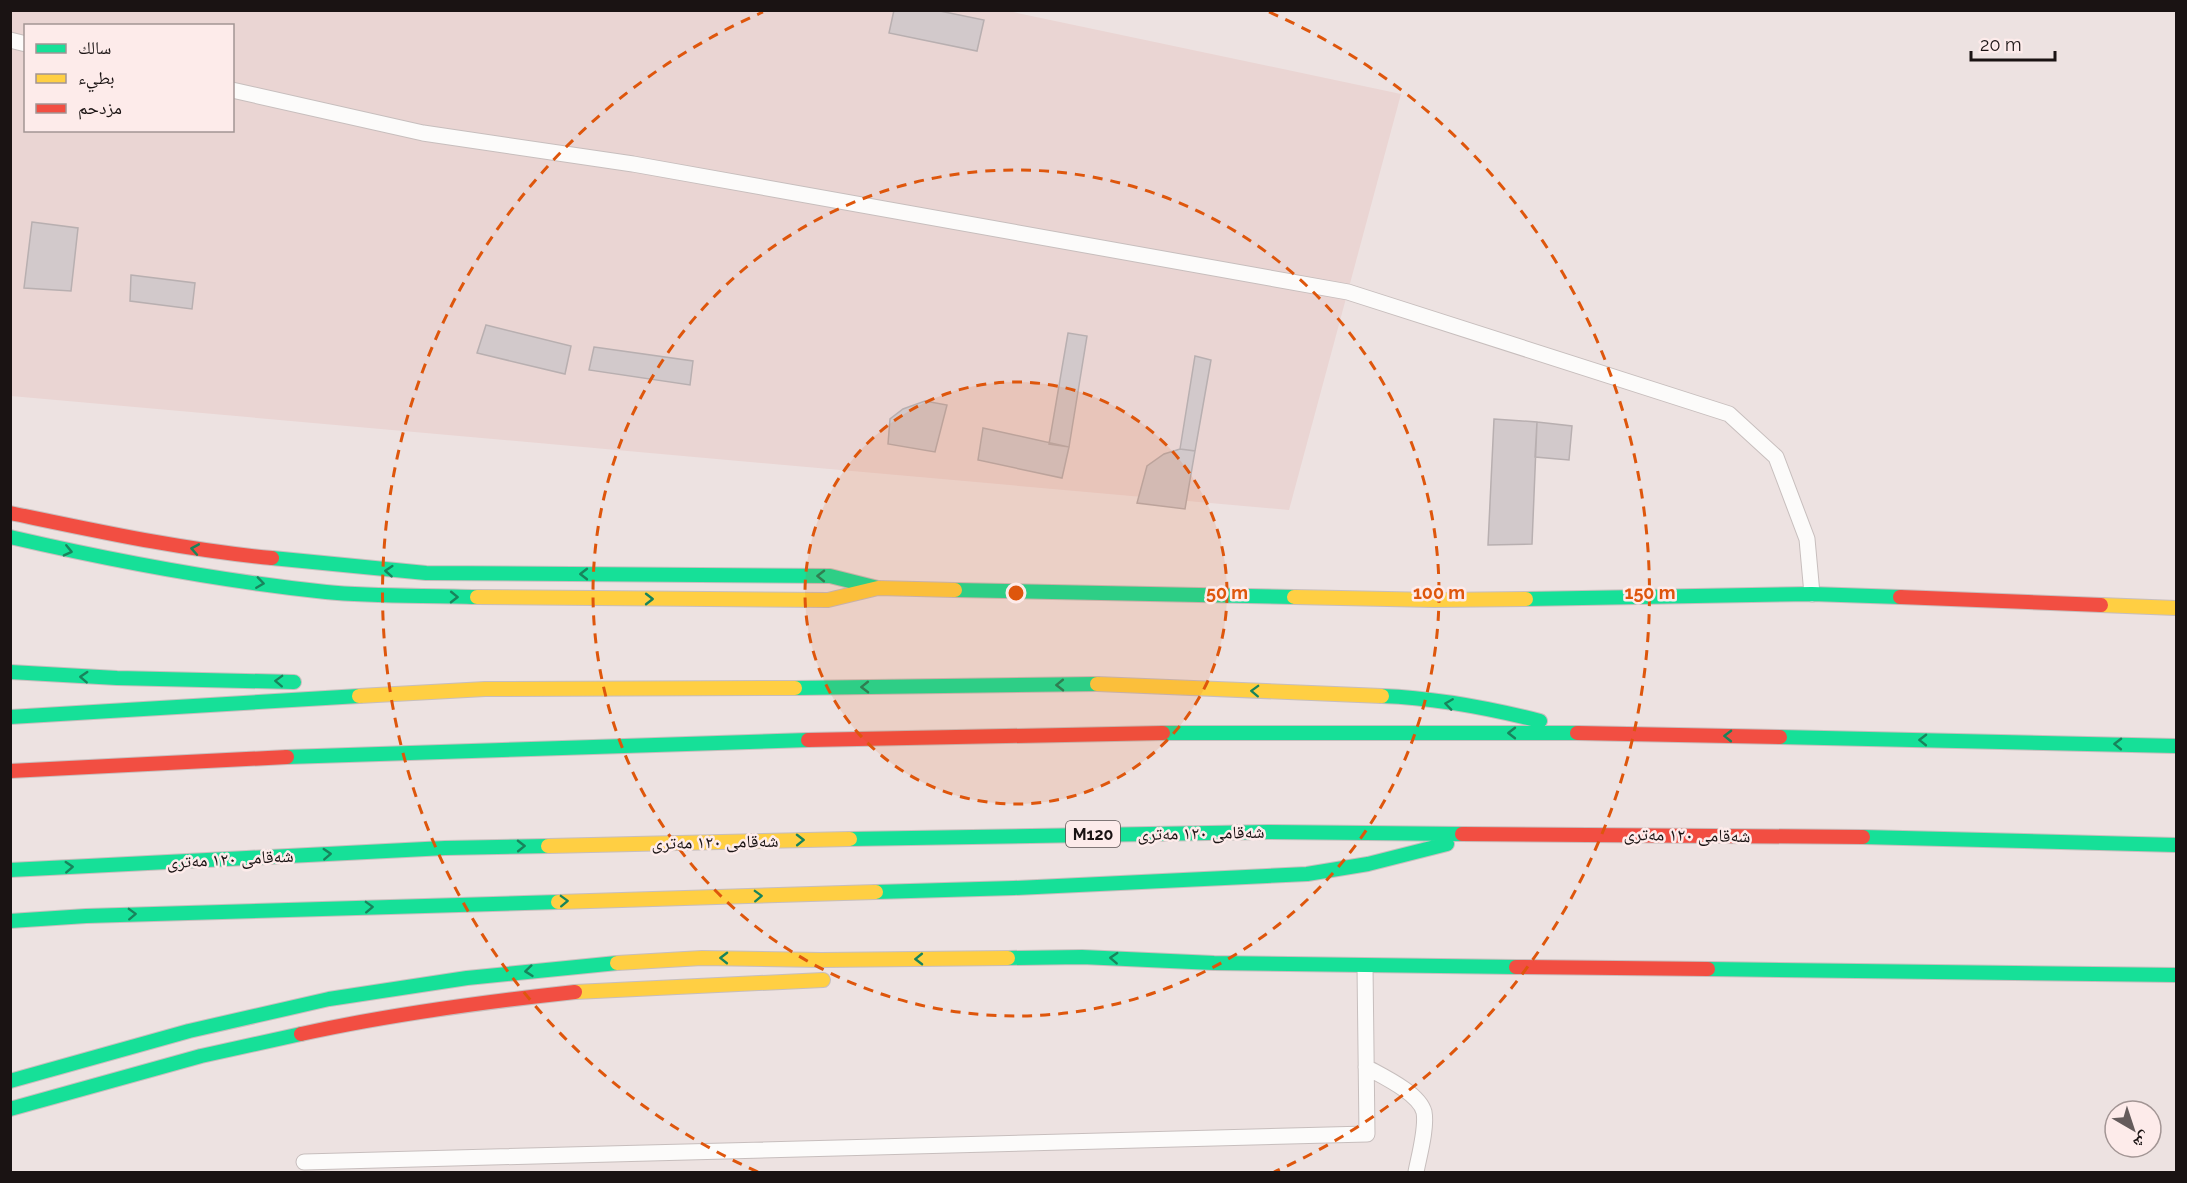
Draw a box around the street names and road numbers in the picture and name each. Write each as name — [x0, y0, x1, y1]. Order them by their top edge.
road number: M120 — [1066, 821, 1120, 847]
street label: شەقامی ١٢٠ مەتری — [1137, 821, 1265, 845]
street label: شەقامی ١٢٠ مەتری — [1623, 823, 1751, 847]
street label: شەقامی ١٢٠ مەتری — [651, 830, 779, 854]
street label: شەقامی ١٢٠ مەتری — [166, 845, 294, 873]

